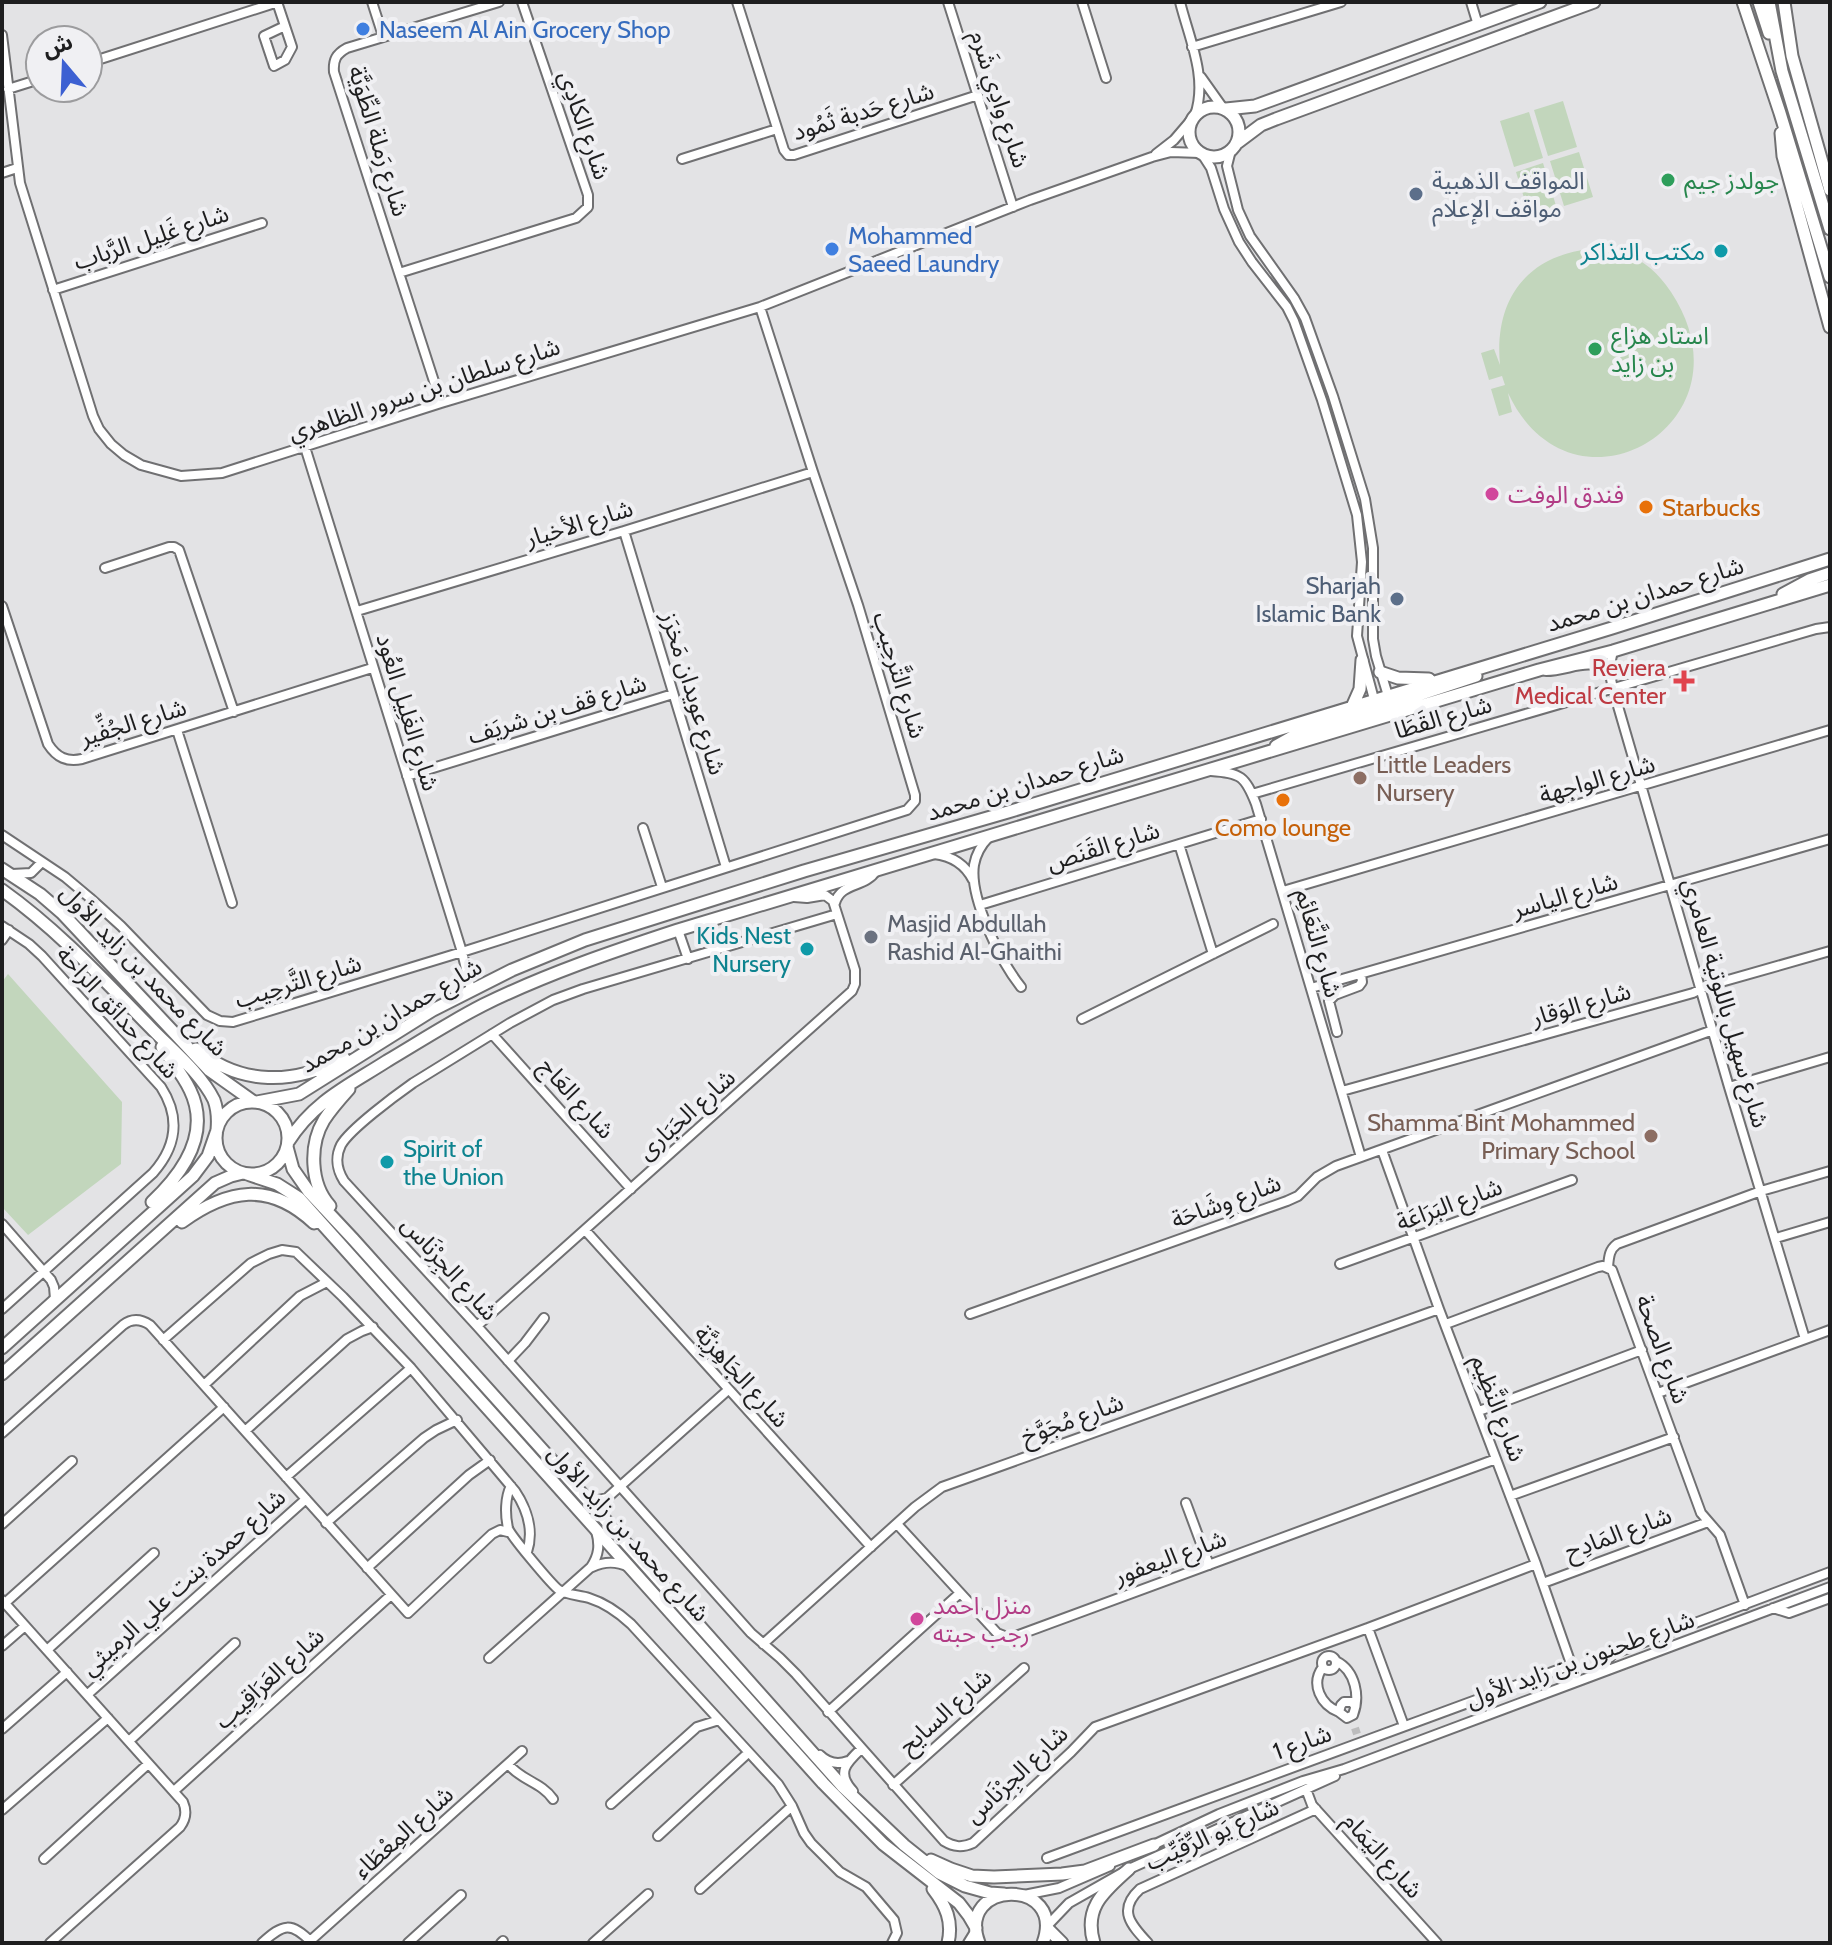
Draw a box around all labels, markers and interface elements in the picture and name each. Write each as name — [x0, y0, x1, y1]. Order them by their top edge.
place label: Naseem Al Ain Grocery Shop — [379, 15, 671, 44]
marker: Naseem Al Ain Grocery Shop — [354, 20, 372, 38]
north arrow — [24, 24, 104, 104]
street label: شارع وادِي شَرم — [960, 27, 1036, 173]
text: ش — [39, 28, 76, 63]
street label: شارع رَملة الطِّوَيَّة — [339, 62, 416, 221]
street label: شارع الكادِي — [549, 67, 617, 185]
street label: شارع حَدبة ثَمُود — [788, 75, 938, 149]
place label: المواقف الذهبية مواقف الإعلام — [1432, 166, 1585, 227]
place label: جولدز جيم — [1684, 166, 1779, 198]
marker: جولدز جيم — [1659, 171, 1677, 189]
marker: المواقف الذهبية مواقف الإعلام — [1407, 185, 1425, 203]
street label: شارع غَلِيل الرَّباب — [70, 198, 233, 279]
place label: Mohammed Saeed Laundry — [848, 221, 999, 278]
place label: مكتب التذاكر — [1580, 237, 1705, 266]
marker: Mohammed Saeed Laundry — [823, 240, 841, 258]
marker: مكتب التذاكر — [1712, 242, 1730, 260]
place label: استاد هزاع بن زايد — [1611, 321, 1709, 378]
street label: شارع سلطان بن سرور الظاهري — [284, 331, 565, 451]
marker: استاد هزاع بن زايد — [1586, 340, 1604, 358]
place label: فندق الوفت — [1508, 480, 1624, 509]
marker: فندق الوفت — [1483, 485, 1501, 503]
street label: شارع الأخيار — [521, 493, 637, 556]
place label: Starbucks — [1662, 493, 1760, 522]
marker: Starbucks — [1637, 498, 1655, 516]
street label: شارع حمدان بن محمد — [1543, 550, 1748, 641]
place label: Sharjah Islamic Bank — [1256, 571, 1381, 628]
marker: Sharjah Islamic Bank — [1388, 590, 1406, 608]
street label: شارع عويدان مَخرَز — [652, 607, 733, 779]
street label: شارع التَّرحِيب — [864, 608, 933, 743]
street label: شارع الغَلِيل العُود — [367, 630, 446, 795]
place label: Reviera Medical Center — [1515, 653, 1666, 710]
street label: شارع قف بن شريَف — [464, 668, 651, 753]
marker: Reviera Medical Center — [1673, 670, 1695, 692]
street label: شارع الجُفِّير — [74, 687, 191, 755]
street label: شارع القَطَا — [1391, 689, 1496, 748]
street label: شارع حمدان بن محمد — [923, 739, 1128, 830]
street label: شارع الواجهة — [1536, 749, 1659, 812]
place label: Little Leaders Nursery — [1376, 750, 1511, 807]
marker: Little Leaders Nursery — [1351, 769, 1369, 787]
marker: Como lounge — [1274, 791, 1292, 809]
place label: Como lounge — [1215, 813, 1351, 842]
street label: شارع القَنَص — [1043, 815, 1164, 880]
street label: شارع الياسر — [1508, 866, 1622, 927]
street label: شارع سهيل باللوتية العامري — [1672, 875, 1776, 1132]
street label: شارع محمد بن زايد الأول — [52, 878, 234, 1064]
street label: شارع النَّعَائِم — [1287, 885, 1349, 1002]
place label: Masjid Abdullah Rashid Al-Ghaithi — [887, 909, 1062, 966]
place label: Kids Nest Nursery — [696, 921, 791, 978]
marker: Masjid Abdullah Rashid Al-Ghaithi — [862, 928, 880, 946]
street label: شارع حدائق الراحة — [49, 940, 185, 1086]
marker: Kids Nest Nursery — [798, 940, 816, 958]
street label: شارع التَّرحِيب — [231, 948, 366, 1017]
street label: شارع حمدان بن محمد — [295, 951, 488, 1081]
street label: شارع الوَقار — [1527, 976, 1635, 1035]
street label: شارع العَاج — [531, 1052, 621, 1146]
street label: شارع الحَبَارى — [631, 1063, 743, 1168]
place label: Shamma Bint Mohammed Primary School — [1367, 1108, 1635, 1165]
marker: Shamma Bint Mohammed Primary School — [1642, 1127, 1660, 1145]
place label: Spirit of the Union — [403, 1134, 504, 1191]
marker: Spirit of the Union — [378, 1153, 396, 1171]
street label: شارع وِشَاحَة — [1167, 1168, 1286, 1239]
street label: شارع البَرَاعَة — [1392, 1171, 1507, 1239]
street label: شارع الجِرْنَاس — [393, 1210, 504, 1329]
street label: شارع الصحة — [1627, 1291, 1696, 1408]
street label: شارع الجَاهِزِيَّة — [685, 1319, 796, 1436]
street label: شارع النَّظِيم — [1463, 1350, 1533, 1466]
street label: شارع مُجَوَّخ — [1017, 1387, 1128, 1454]
street label: شارع محمد بن زايد الأول — [540, 1439, 716, 1629]
street label: شارع حمدة بنت علي الرميثي — [75, 1482, 294, 1685]
street label: شارع المَادِح — [1561, 1500, 1677, 1569]
street label: شارع اليعفور — [1109, 1523, 1231, 1594]
place label: منزل احمد رجب حبته — [933, 1591, 1032, 1648]
street label: شارع طحنون بن زايد الأول — [1462, 1604, 1699, 1717]
marker: منزل احمد رجب حبته — [908, 1610, 926, 1628]
street label: شارع العَرَاقِيب — [208, 1621, 332, 1737]
street label: شارع السايح — [893, 1662, 999, 1762]
street label: شارع 1 — [1269, 1718, 1336, 1769]
street label: شارع الجِرْنَاس — [958, 1719, 1076, 1832]
street label: شارع المِعْطَاء — [347, 1780, 461, 1887]
street label: شارع يَو الرِّقَيِّب — [1141, 1791, 1284, 1879]
street label: شارع اليَمَام — [1334, 1806, 1429, 1907]

